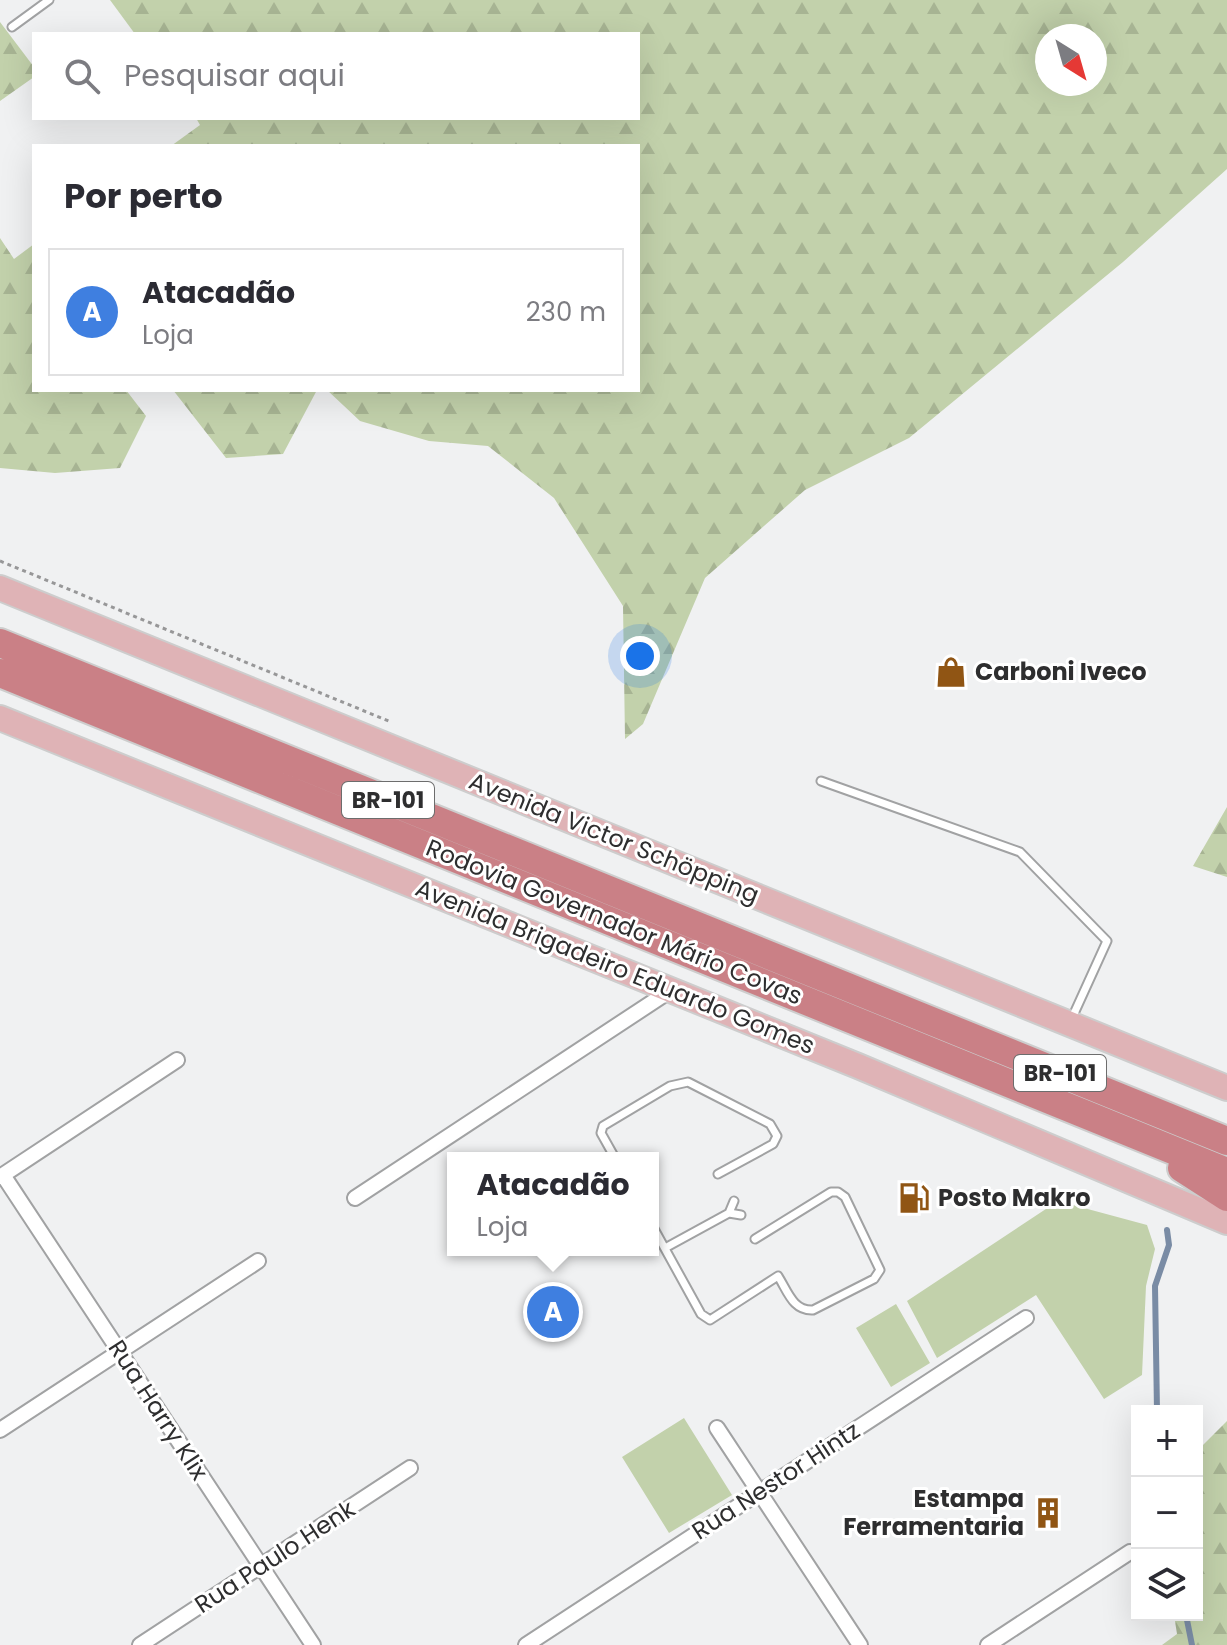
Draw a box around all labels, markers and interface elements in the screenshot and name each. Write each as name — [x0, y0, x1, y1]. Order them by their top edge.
north arrow — [1035, 24, 1107, 96]
search box — [32, 32, 640, 120]
icon: search — [60, 54, 104, 98]
text: Pesquisar aqui — [124, 54, 345, 97]
text: Por perto — [64, 172, 223, 220]
text: Atacadão — [142, 271, 295, 314]
text: A — [82, 294, 102, 330]
text: 230 m — [526, 294, 606, 330]
text: Loja — [142, 317, 194, 353]
your location — [620, 636, 660, 676]
shop icon: Carboni Iveco — [934, 655, 968, 689]
place label: Carboni Iveco — [975, 655, 1146, 688]
street label: Avenida Victor Schöpping — [464, 764, 764, 911]
road number: BR-101 — [342, 782, 434, 818]
street label: Rodovia Governador Mário Covas — [421, 831, 807, 1012]
street label: Avenida Brigadeiro Eduardo Gomes — [411, 871, 820, 1062]
road number: BR-101 — [1014, 1055, 1106, 1091]
popup — [447, 1152, 659, 1256]
text: Atacadão — [476, 1163, 630, 1206]
fuel station icon: Posto Makro — [897, 1181, 931, 1215]
place label: Posto Makro — [938, 1181, 1091, 1214]
text: Loja — [476, 1209, 528, 1245]
pin: A — [527, 1282, 579, 1342]
street label: Rua Harry Klix — [101, 1333, 216, 1487]
map controls — [1131, 1405, 1203, 1621]
button: + — [1131, 1405, 1203, 1477]
street label: Rua Nestor Hintz — [685, 1414, 866, 1547]
button: − — [1131, 1477, 1203, 1549]
place label: Estampa Ferramentaria — [843, 1482, 1024, 1543]
street label: Rua Paulo Henk — [188, 1492, 362, 1621]
building icon: Estampa Ferramentaria — [1031, 1496, 1065, 1530]
button: layers — [1131, 1549, 1203, 1621]

